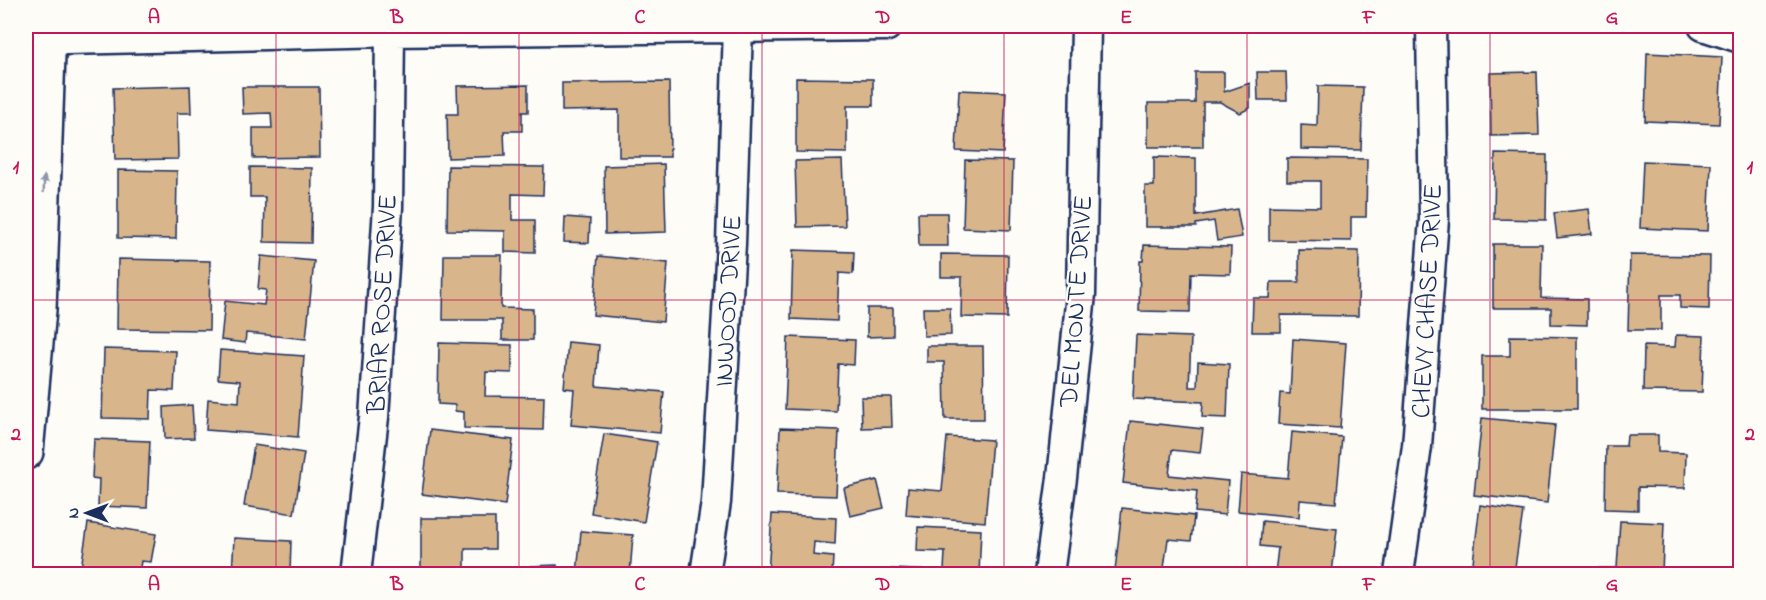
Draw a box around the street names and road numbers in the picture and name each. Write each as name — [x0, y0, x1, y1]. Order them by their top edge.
street label: CHEVY CHASE DRIVE — [1403, 183, 1454, 419]
street label: BRIAR ROSE DRIVE — [358, 193, 409, 416]
street label: DEL MONTE DRIVE — [1051, 194, 1104, 409]
street label: INWOOD DRIVE — [706, 214, 753, 388]

